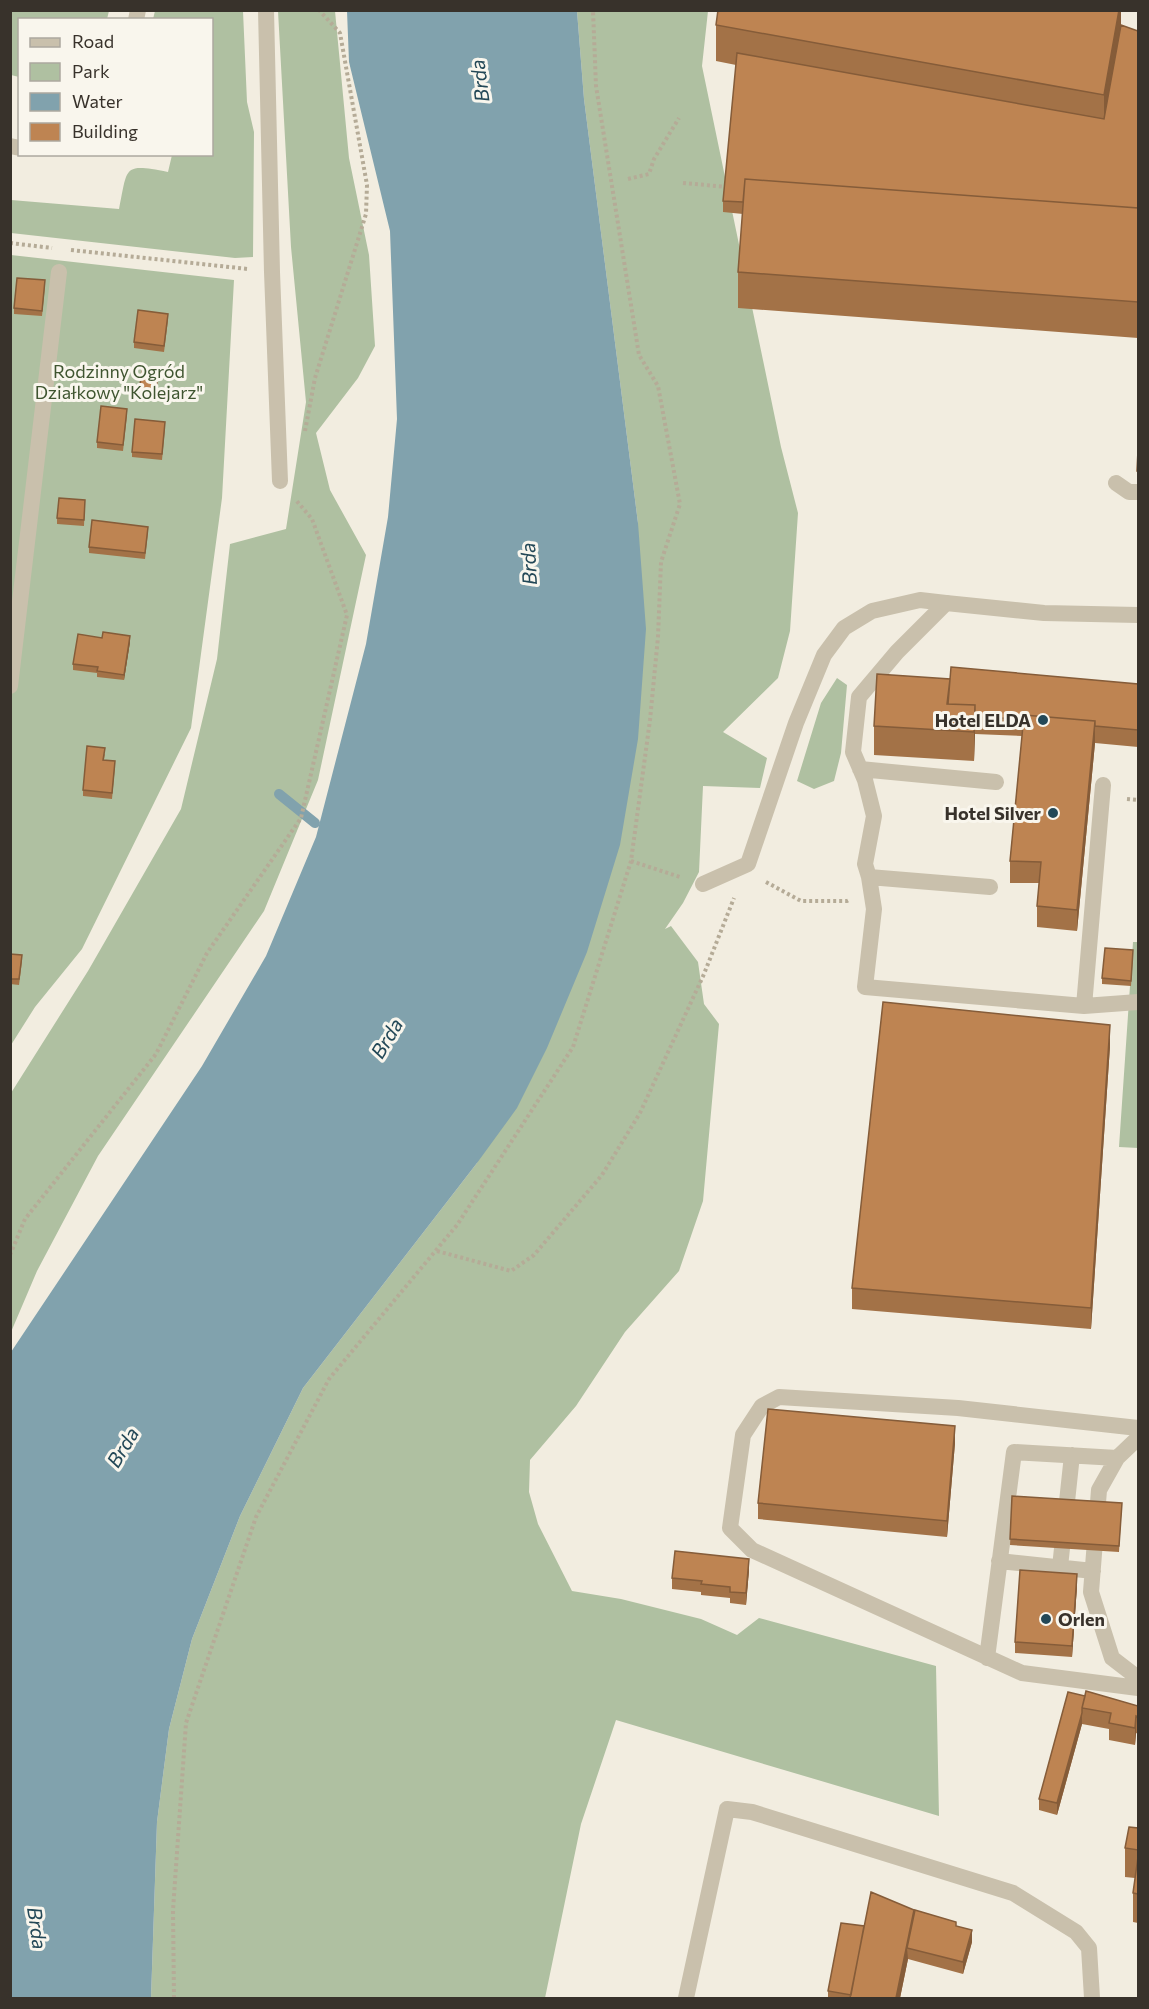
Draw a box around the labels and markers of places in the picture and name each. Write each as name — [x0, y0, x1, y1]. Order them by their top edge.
place label: Hotel ELDA — [935, 709, 1031, 731]
marker: Hotel ELDA — [1036, 713, 1050, 727]
place label: Hotel Silver — [944, 802, 1042, 824]
marker: Hotel Silver — [1046, 806, 1060, 820]
place label: Orlen — [1058, 1608, 1105, 1630]
marker: Orlen — [1039, 1612, 1053, 1626]

